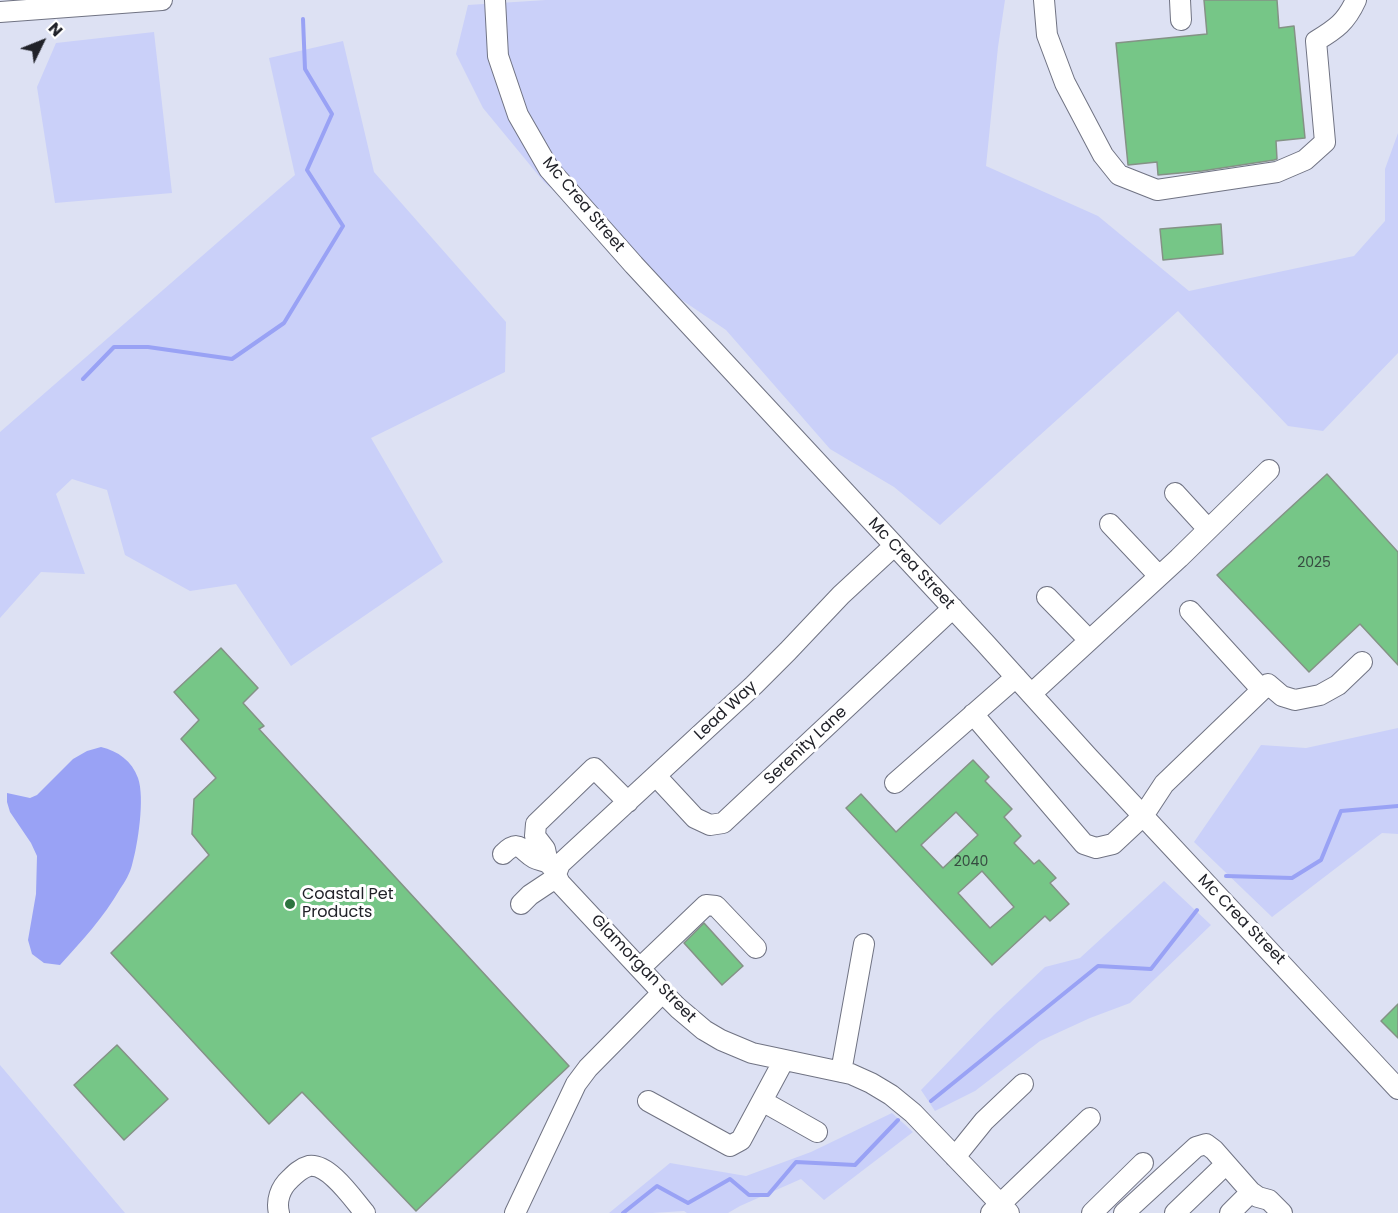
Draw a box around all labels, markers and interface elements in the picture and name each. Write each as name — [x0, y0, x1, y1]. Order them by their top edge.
north arrow — [12, 12, 72, 72]
text: N — [43, 17, 68, 42]
street label: Mc Crea Street — [538, 154, 628, 256]
street label: Mc Crea Street — [864, 514, 958, 614]
house number: 2025 — [1297, 555, 1331, 571]
street label: Lead Way — [691, 677, 761, 745]
street label: Serenity Lane — [761, 703, 851, 789]
house number: 2040 — [954, 854, 988, 870]
street label: Mc Crea Street — [1193, 871, 1289, 969]
place label: Coastal Pet Products — [302, 885, 394, 923]
marker: Coastal Pet Products — [283, 897, 297, 911]
street label: Glamorgan Street — [586, 911, 700, 1027]

